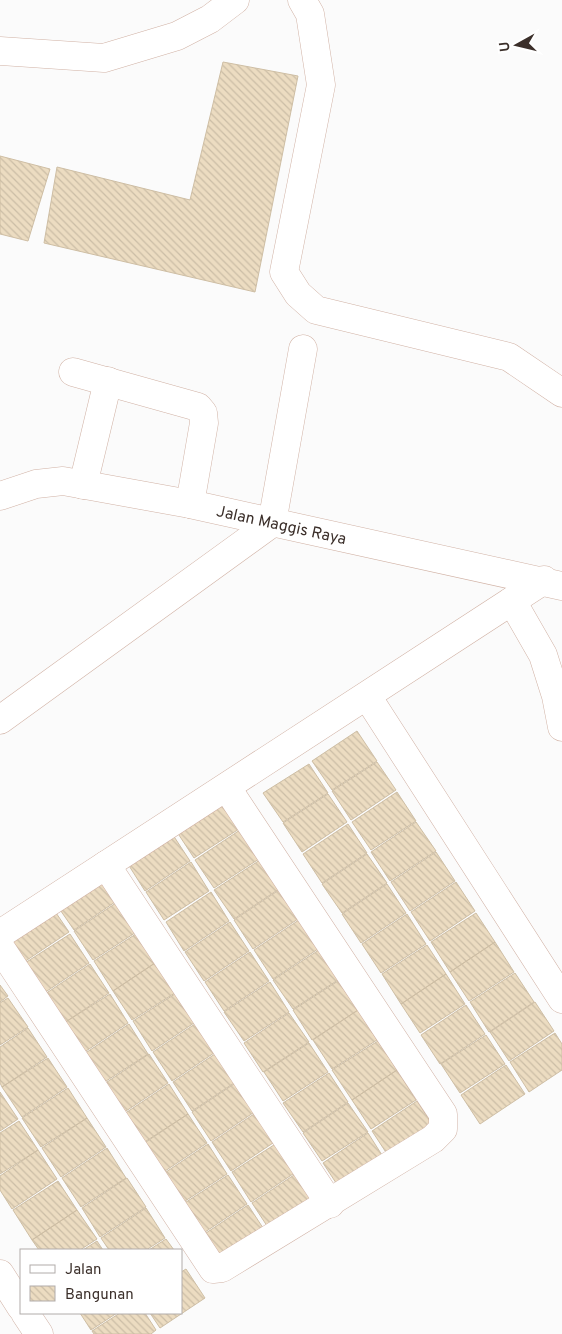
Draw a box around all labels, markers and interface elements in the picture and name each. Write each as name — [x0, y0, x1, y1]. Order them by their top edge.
north arrow — [492, 20, 542, 70]
text: U — [497, 40, 515, 53]
street label: Jalan Maggis Raya — [214, 502, 348, 550]
legend — [20, 1249, 182, 1314]
text: Jalan — [65, 1261, 102, 1280]
text: Bangunan — [65, 1286, 134, 1305]

